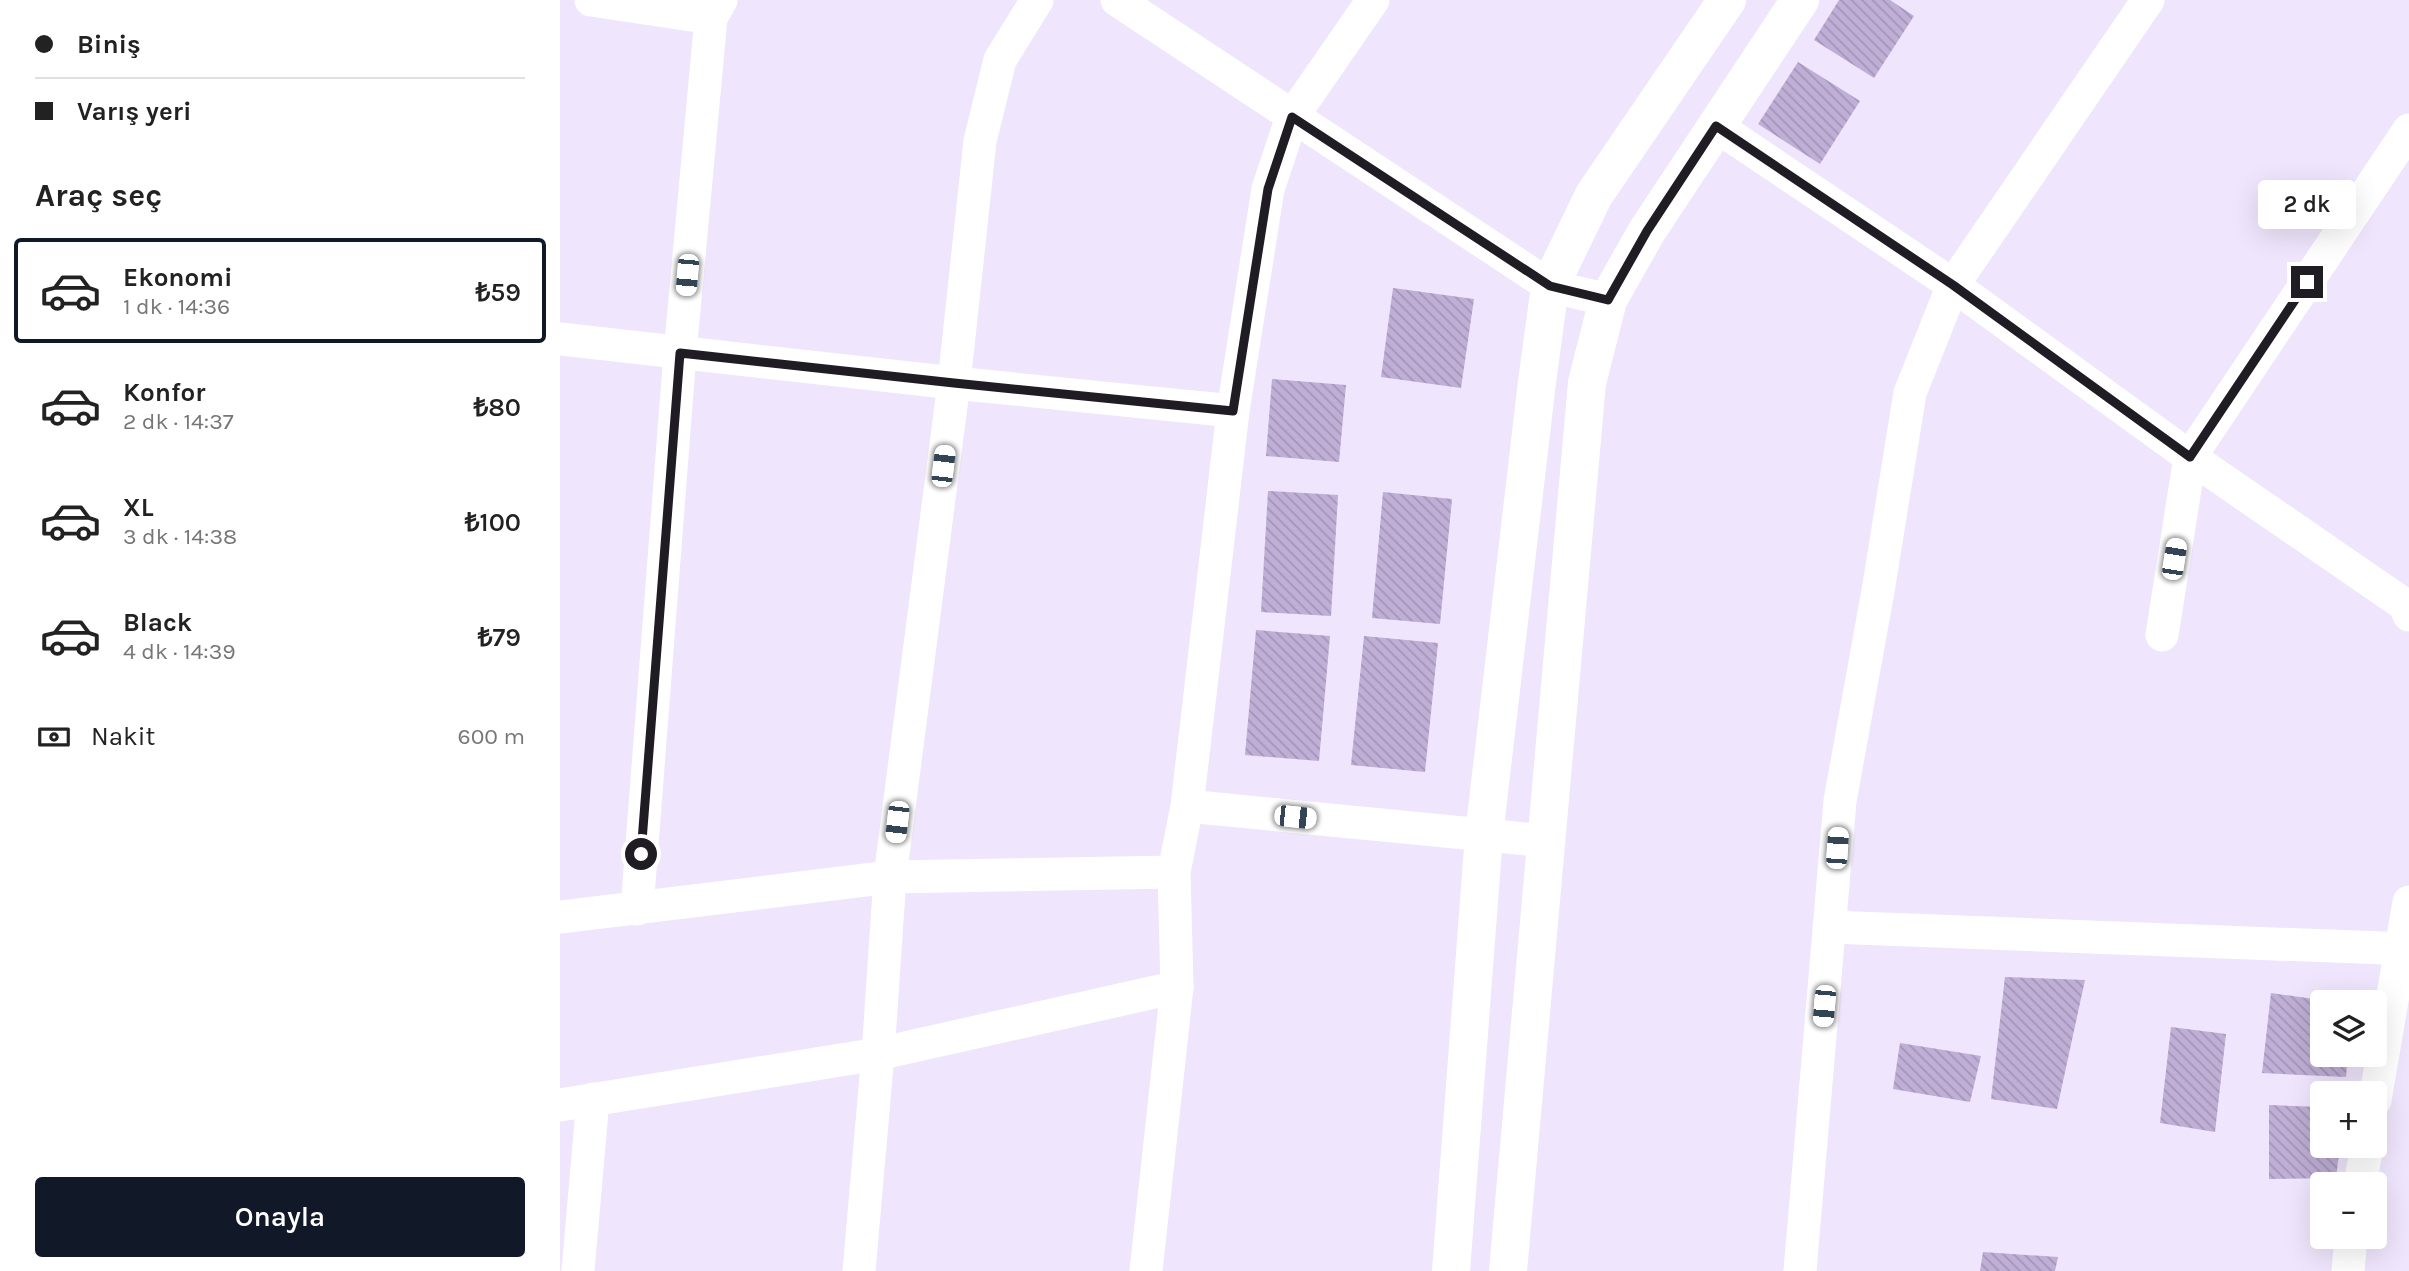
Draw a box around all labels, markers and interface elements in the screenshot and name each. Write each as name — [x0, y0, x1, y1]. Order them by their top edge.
text: Biniş — [77, 29, 141, 60]
text: Varış yeri — [77, 96, 191, 127]
text: Araç seç — [35, 177, 162, 214]
callout: 2 dk — [2258, 180, 2356, 230]
text: 2 dk — [2284, 191, 2330, 218]
car — [675, 253, 700, 297]
icon: car — [39, 259, 102, 322]
text: Ekonomi — [123, 262, 232, 293]
route end — [2291, 266, 2323, 298]
text: ₺59 — [475, 277, 521, 308]
text: 1 dk · 14:36 — [123, 293, 230, 320]
icon: car — [39, 374, 102, 437]
text: Konfor — [123, 377, 205, 408]
text: ₺80 — [473, 392, 521, 423]
text: 2 dk · 14:37 — [123, 408, 234, 435]
car — [931, 444, 956, 488]
icon: car — [39, 489, 102, 552]
text: XL — [123, 492, 154, 523]
text: ₺100 — [465, 507, 521, 538]
text: 3 dk · 14:38 — [123, 523, 237, 550]
car — [2161, 537, 2188, 581]
icon: car — [39, 604, 102, 667]
text: Black — [123, 607, 192, 638]
text: ₺79 — [478, 622, 521, 653]
text: 4 dk · 14:39 — [123, 638, 236, 665]
icon: cash — [35, 718, 73, 756]
text: Nakit — [91, 721, 155, 752]
text: 600 m — [458, 723, 525, 750]
car — [885, 800, 910, 844]
car — [1274, 804, 1317, 830]
car — [1826, 826, 1849, 870]
route start — [625, 838, 657, 870]
car — [1812, 984, 1837, 1028]
map controls — [2310, 990, 2387, 1249]
button: layers — [2310, 990, 2387, 1067]
button: + — [2310, 1081, 2387, 1158]
button: − — [2310, 1172, 2387, 1249]
button: Onayla — [35, 1177, 525, 1257]

